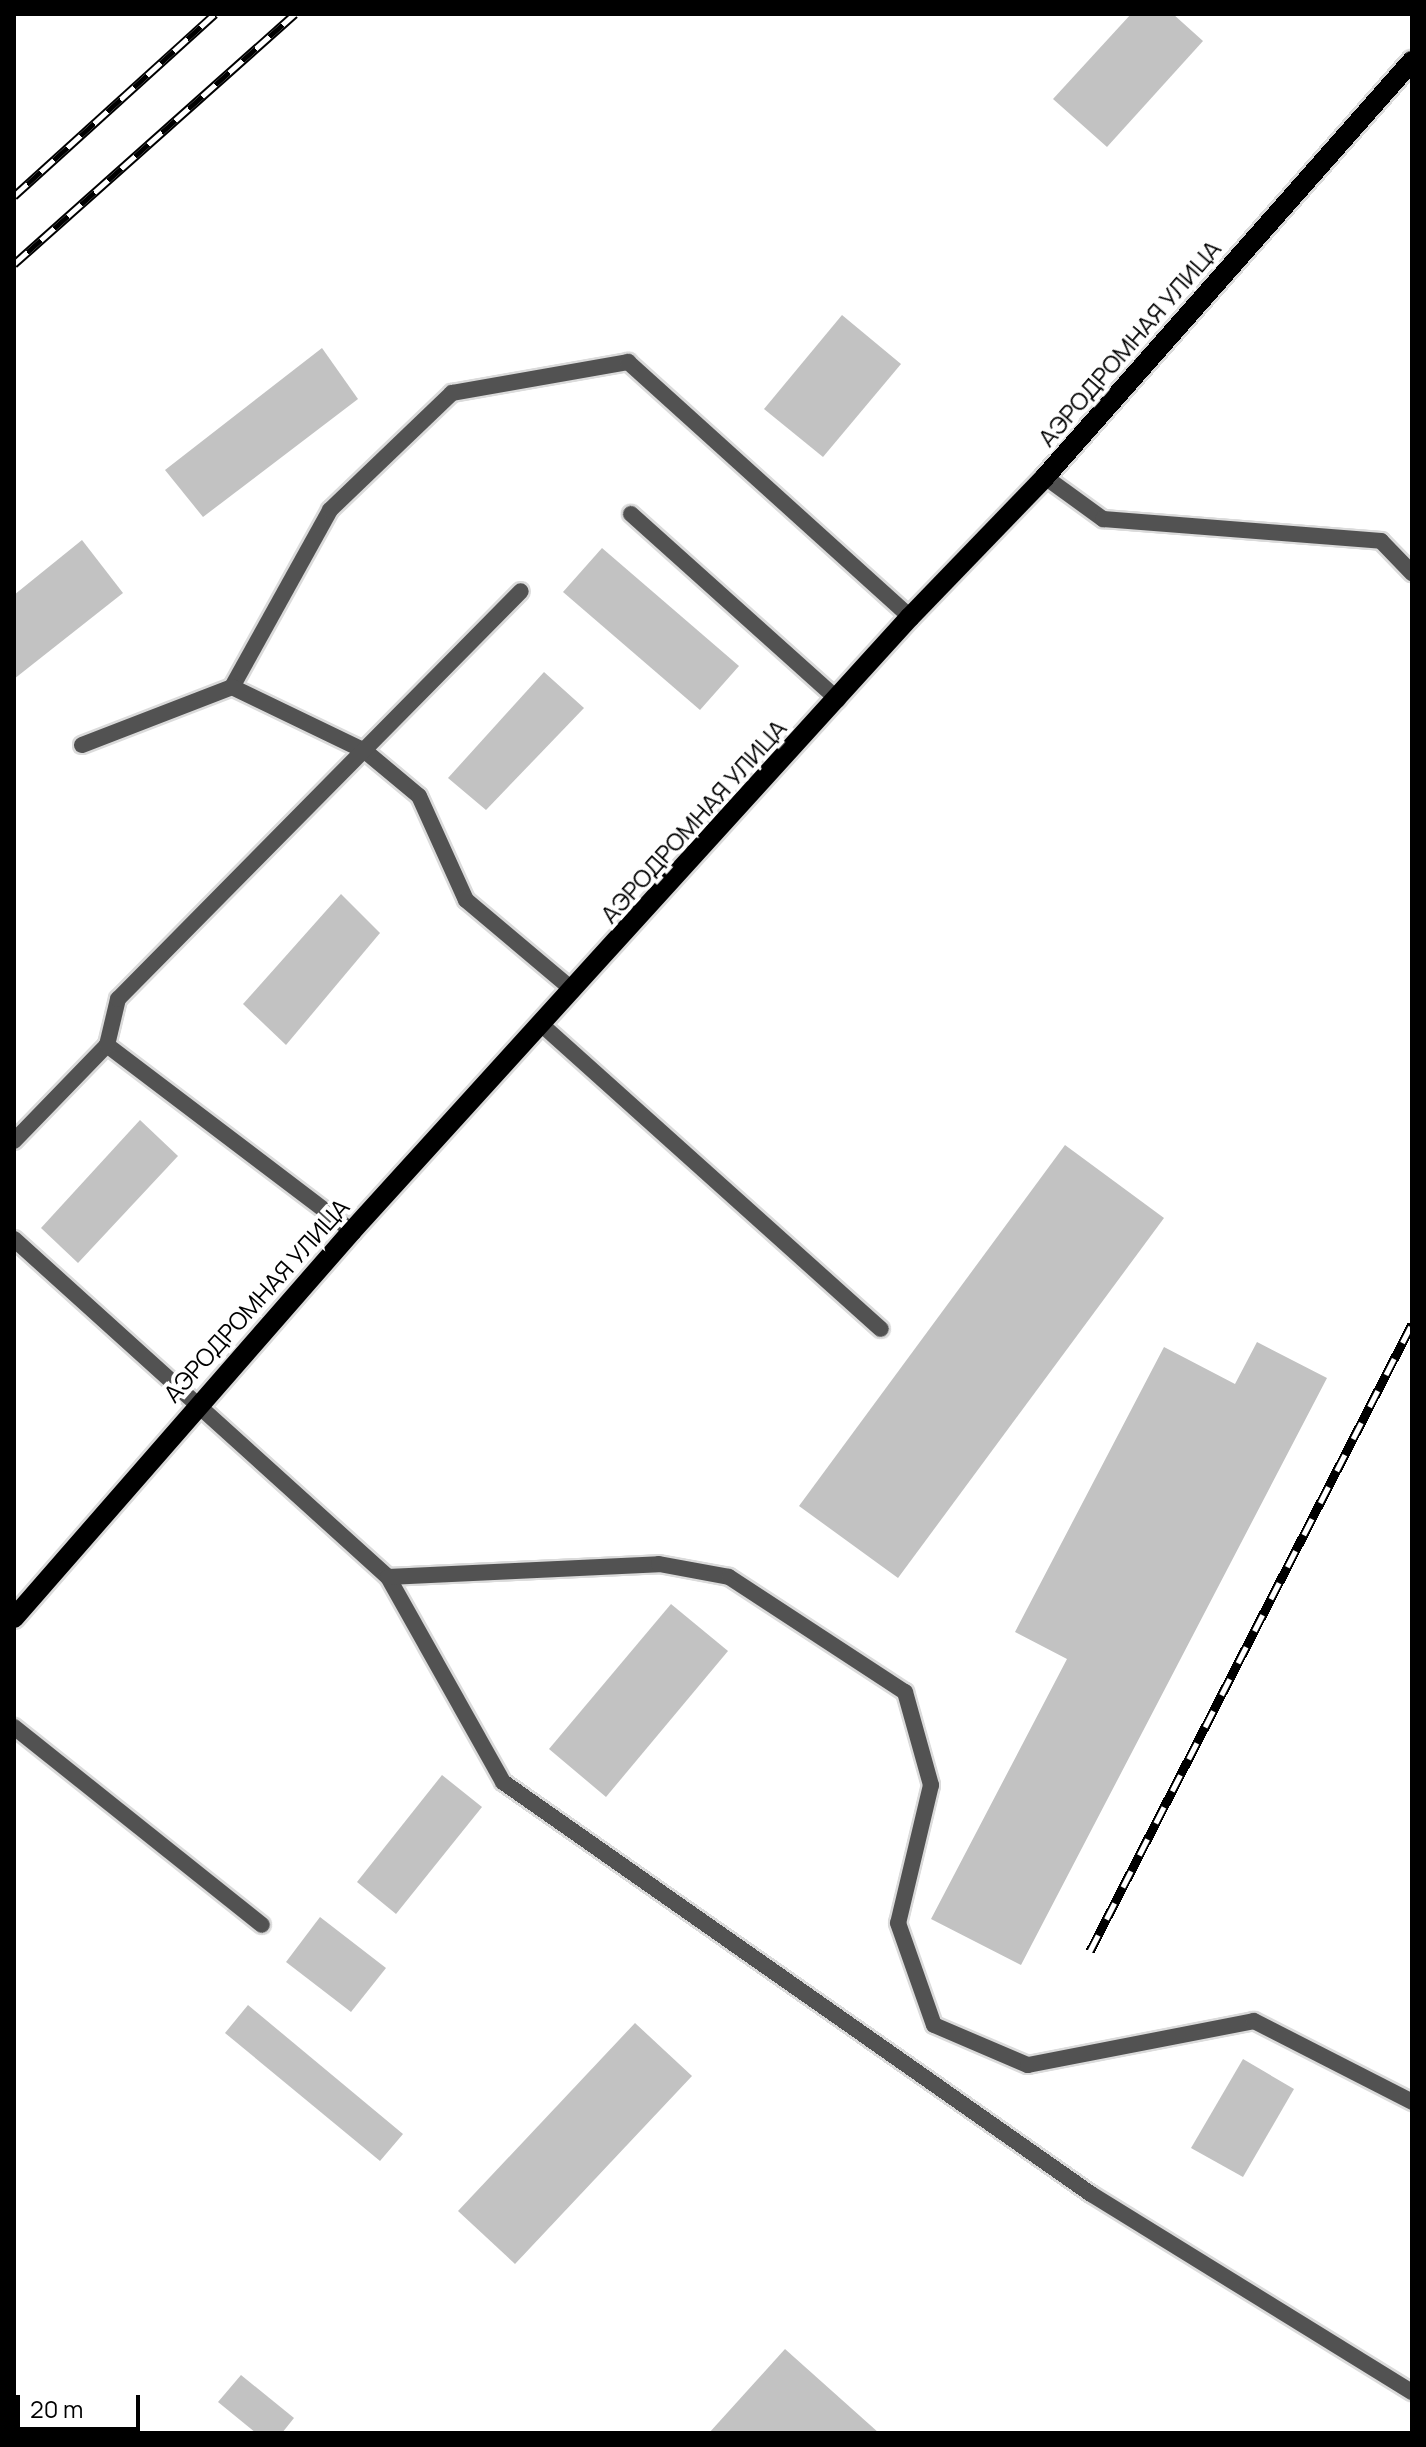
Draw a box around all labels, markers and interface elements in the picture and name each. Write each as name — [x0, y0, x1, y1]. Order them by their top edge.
street label: АЭРОДРОМНАЯ УЛИЦА — [1032, 234, 1226, 452]
street label: АЭРОДРОМНАЯ УЛИЦА — [594, 713, 792, 929]
street label: АЭРОДРОМНАЯ УЛИЦА — [157, 1192, 355, 1408]
scale bar — [20, 2379, 144, 2429]
text: 20 m — [30, 2392, 83, 2425]

